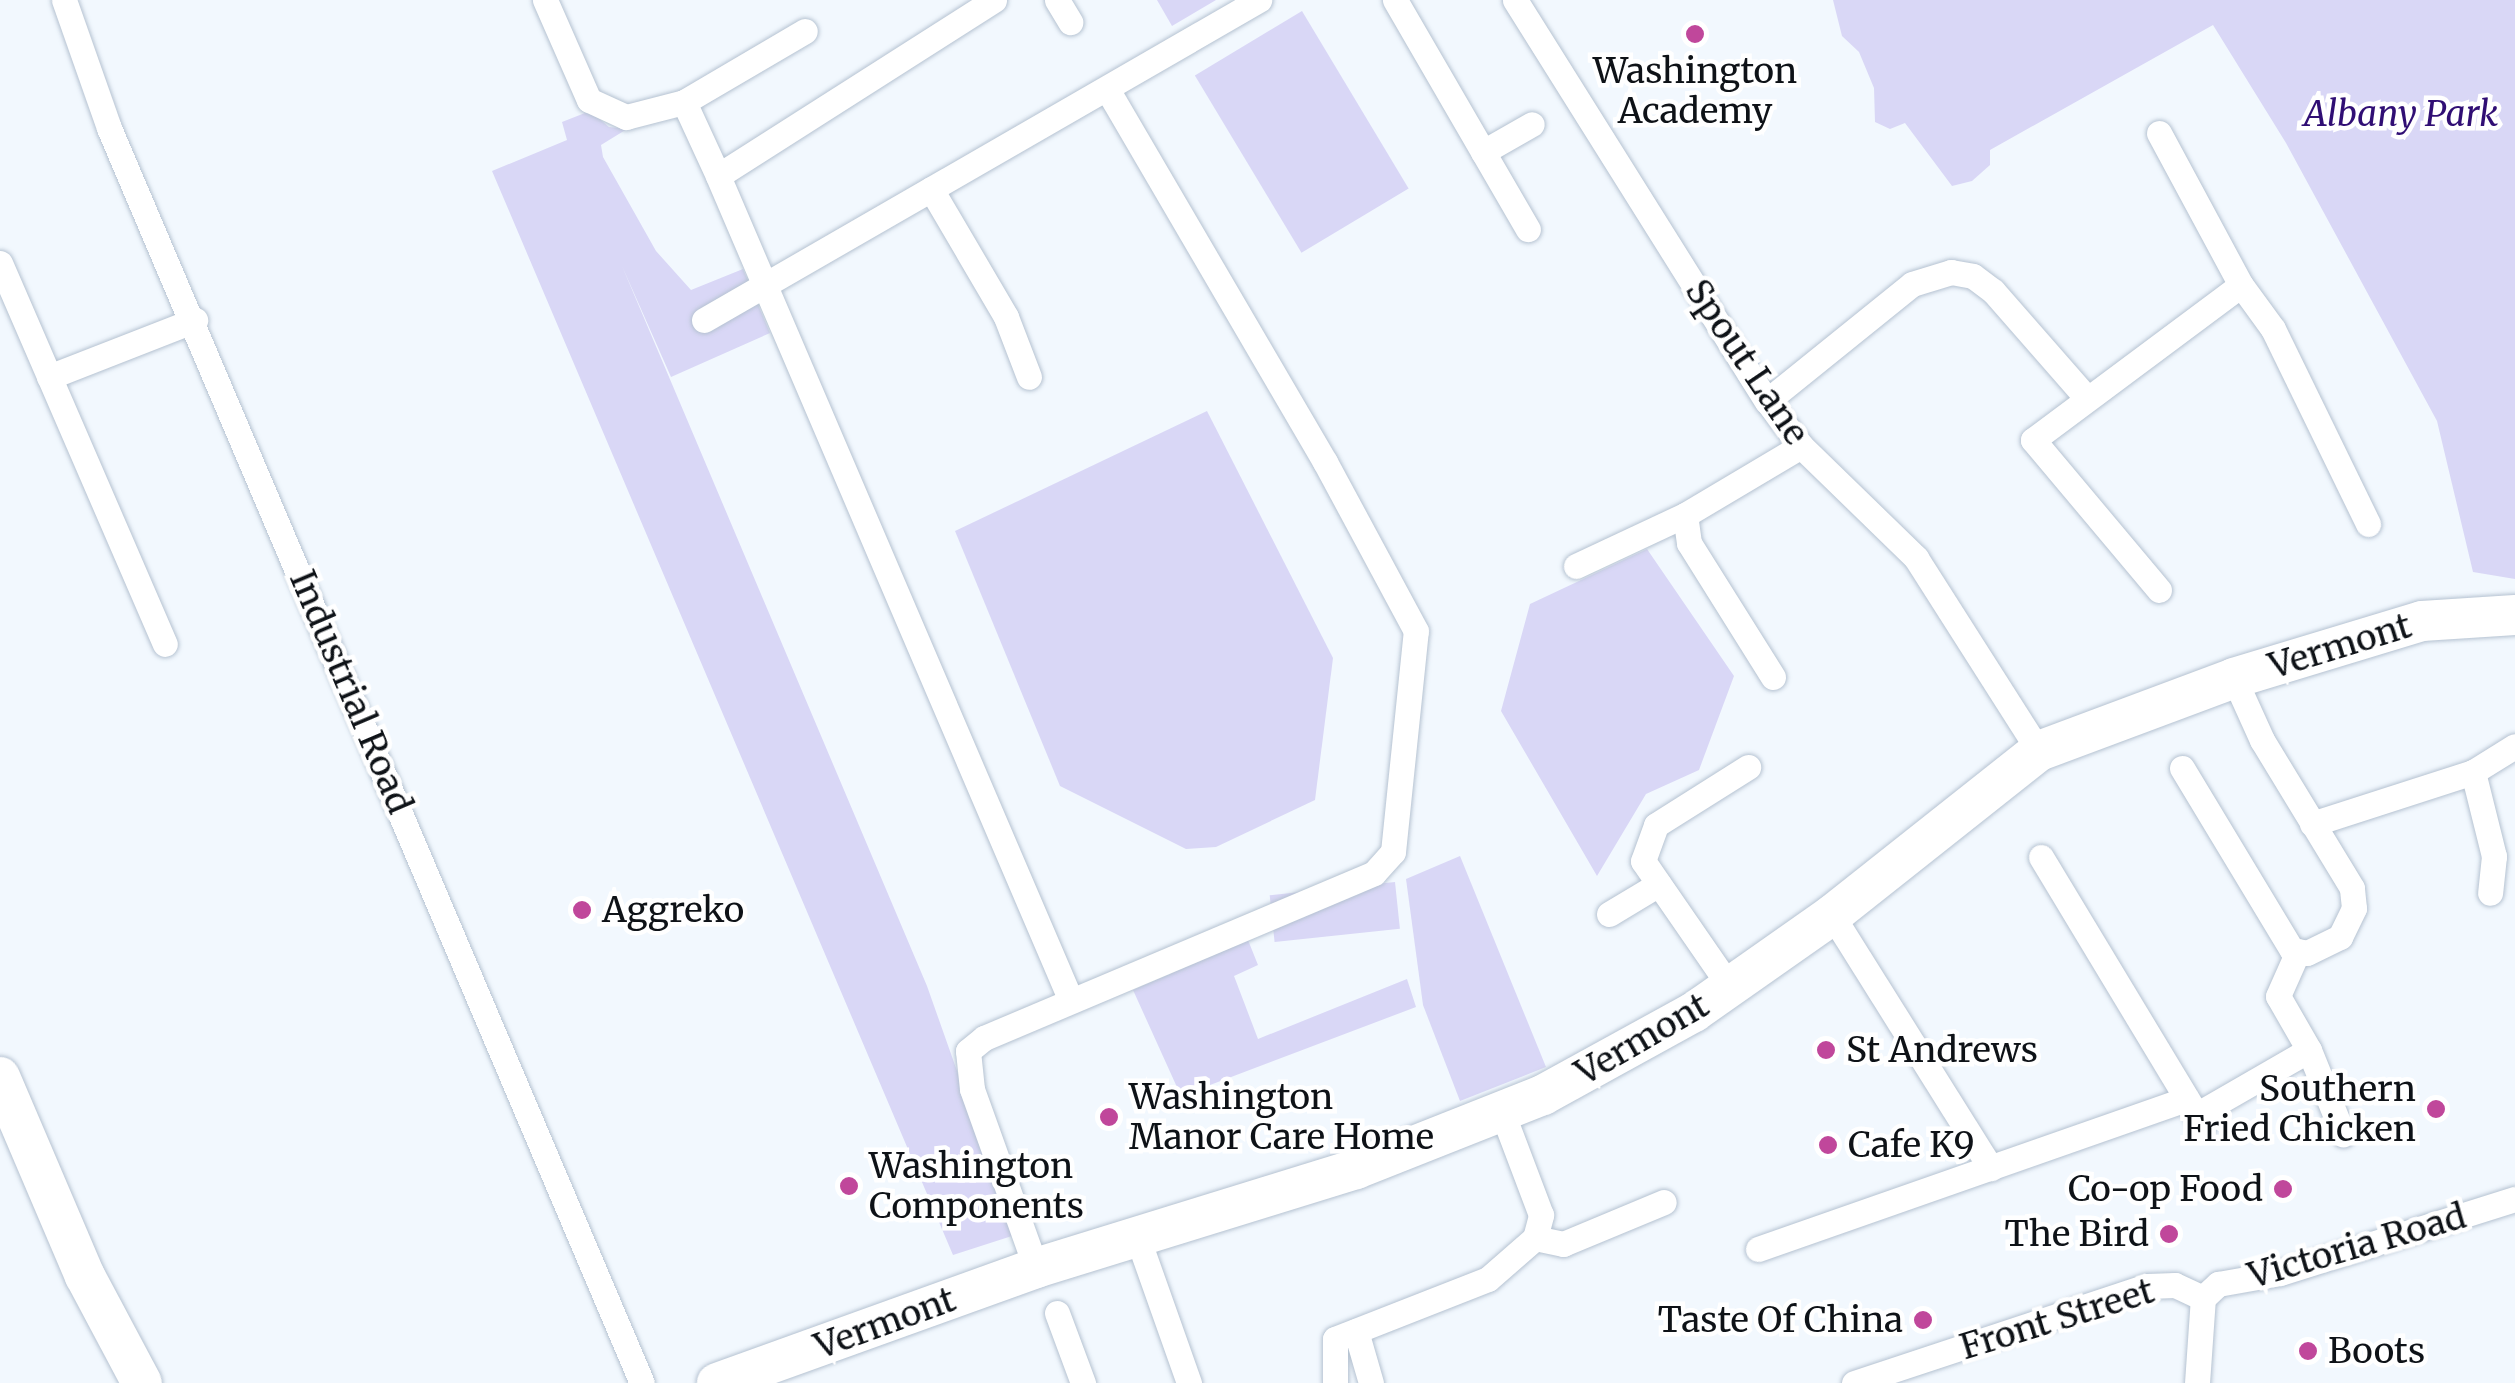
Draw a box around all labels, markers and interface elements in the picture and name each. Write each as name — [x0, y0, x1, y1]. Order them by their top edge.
marker: Washington Academy — [1684, 23, 1706, 45]
place label: Washington Academy — [1593, 50, 1797, 132]
park label: Albany Park — [2304, 93, 2498, 135]
street label: Spout Lane — [1677, 272, 1817, 452]
street label: Industrial Road — [281, 564, 421, 820]
street label: Vermont — [2264, 604, 2416, 688]
place label: Aggreko — [602, 889, 744, 931]
marker: Aggreko — [571, 899, 593, 921]
street label: Vermont — [1568, 984, 1716, 1094]
place label: St Andrews — [1846, 1029, 2038, 1071]
marker: St Andrews — [1815, 1039, 1837, 1061]
place label: Southern Fried Chicken — [2183, 1068, 2416, 1150]
place label: Washington Manor Care Home — [1129, 1076, 1434, 1158]
marker: Southern Fried Chicken — [2425, 1098, 2447, 1120]
marker: Washington Manor Care Home — [1098, 1106, 1120, 1128]
place label: Cafe K9 — [1848, 1124, 1975, 1166]
marker: Cafe K9 — [1817, 1134, 1839, 1156]
place label: Washington Components — [869, 1145, 1084, 1227]
place label: Co-op Food — [2068, 1168, 2263, 1210]
marker: Washington Components — [838, 1175, 860, 1197]
marker: Co-op Food — [2272, 1178, 2294, 1200]
street label: Victoria Road — [2243, 1195, 2471, 1297]
place label: The Bird — [2004, 1213, 2149, 1255]
marker: The Bird — [2158, 1223, 2180, 1245]
street label: Front Street — [1955, 1270, 2159, 1368]
street label: Vermont — [809, 1278, 961, 1368]
place label: Taste Of China — [1658, 1299, 1903, 1341]
marker: Taste Of China — [1912, 1309, 1934, 1331]
place label: Boots — [2328, 1330, 2425, 1372]
marker: Boots — [2297, 1340, 2319, 1362]

